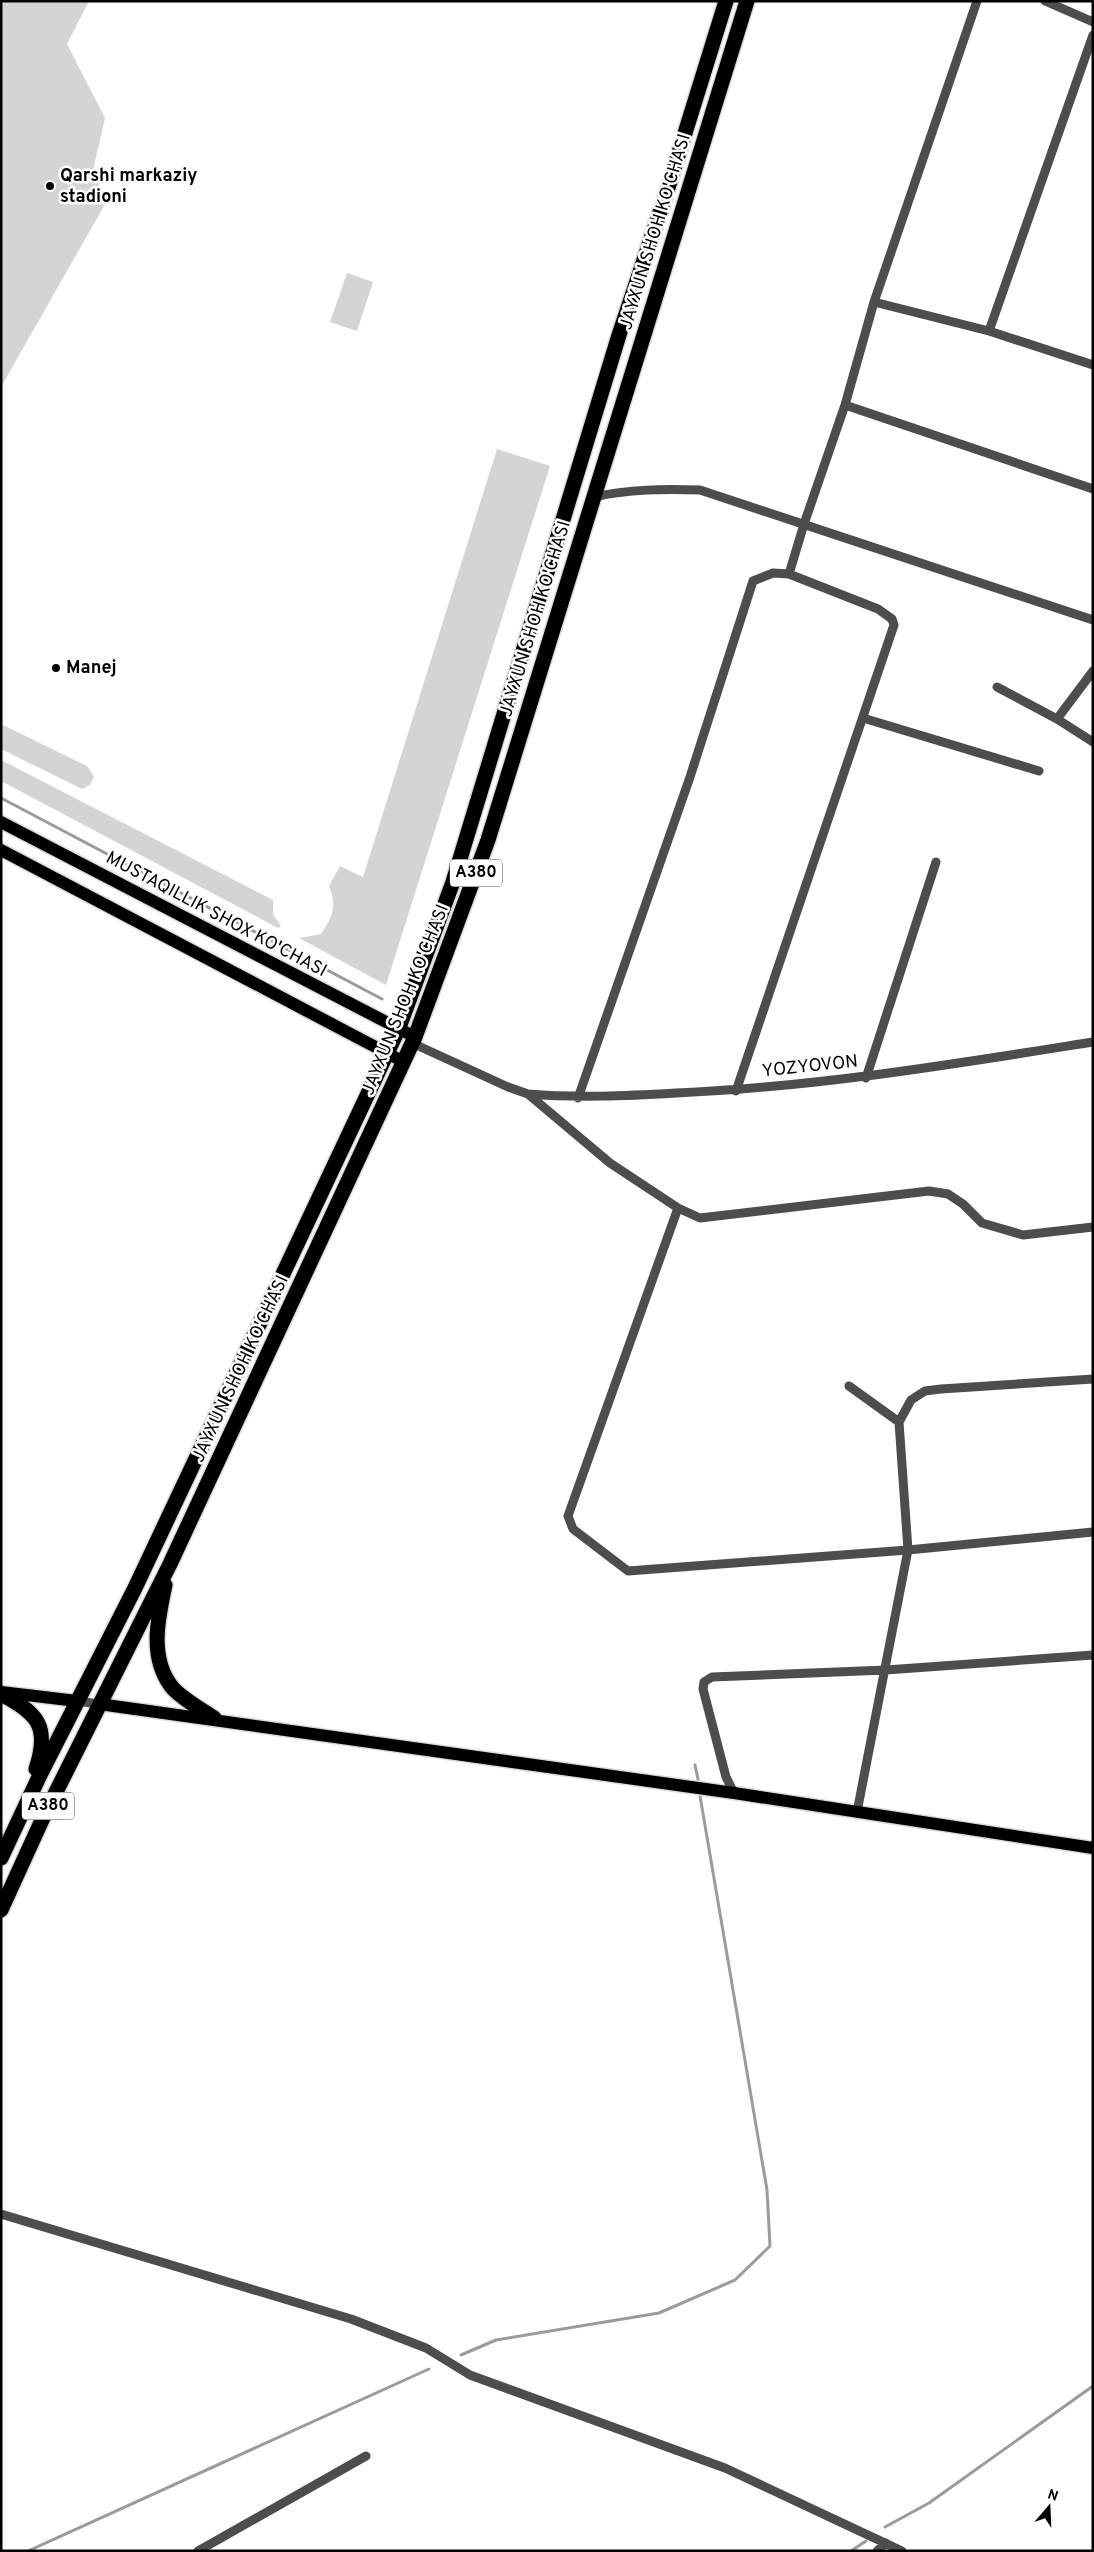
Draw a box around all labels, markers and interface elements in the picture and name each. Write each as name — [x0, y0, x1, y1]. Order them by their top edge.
street label: JAYXUN SHOH KO'CHASI — [615, 131, 697, 333]
place label: Qarshi markaziy stadioni — [60, 165, 198, 209]
marker: Qarshi markaziy stadioni — [44, 180, 56, 192]
street label: JAYXUN SHOH KO'CHASI — [495, 518, 577, 720]
place label: Manej — [66, 657, 117, 680]
marker: Manej — [50, 662, 62, 674]
street label: MUSTAQILLIK SHOX KO'CHASI — [102, 847, 330, 983]
road number: A380 — [450, 860, 502, 886]
street label: JAYXUN SHOH KO'CHASI — [357, 901, 455, 1099]
street label: YOZYOVON — [761, 1051, 859, 1083]
street label: JAYXUN SHOH KO'CHASI — [188, 1272, 294, 1466]
road number: A380 — [22, 1792, 74, 1820]
north arrow — [1024, 2482, 1074, 2532]
text: N — [1045, 2486, 1060, 2506]

